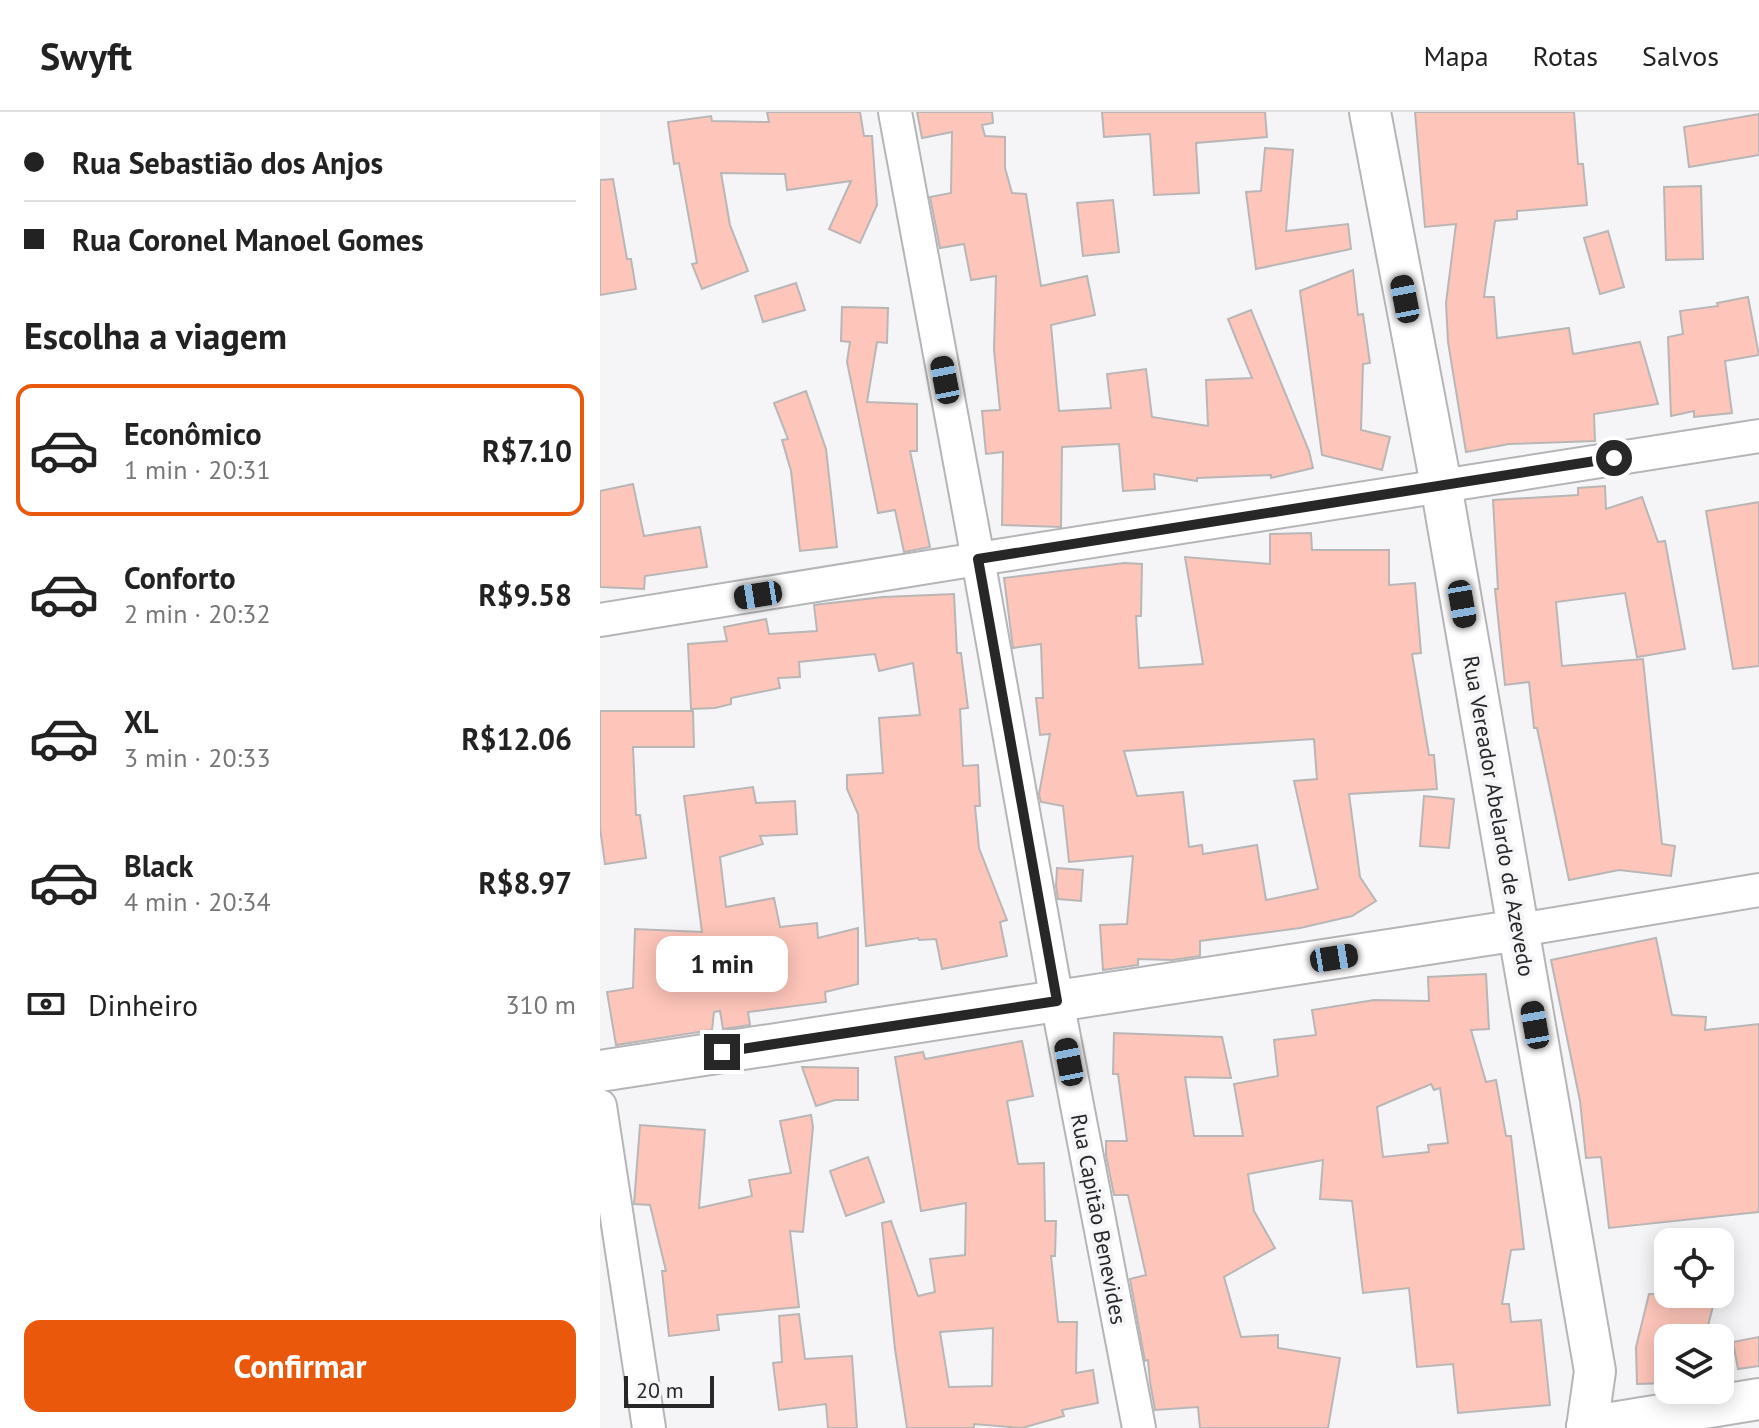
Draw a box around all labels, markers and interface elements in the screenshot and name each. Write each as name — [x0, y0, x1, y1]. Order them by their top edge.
text: Swyft — [40, 31, 132, 80]
text: Mapa — [1424, 37, 1489, 74]
text: Rotas — [1533, 37, 1598, 74]
text: Salvos — [1642, 37, 1719, 74]
text: Rua Sebastião dos Anjos — [72, 143, 383, 182]
text: Rua Coronel Manoel Gomes — [72, 220, 424, 259]
car — [1389, 273, 1421, 325]
text: Escolha a viagem — [24, 312, 287, 359]
car — [929, 354, 961, 406]
icon: car — [28, 414, 100, 486]
text: Econômico — [124, 414, 262, 453]
text: R$7.10 — [482, 431, 572, 470]
route start — [1596, 440, 1632, 476]
text: 1 min · 20:31 — [124, 453, 271, 486]
icon: car — [28, 558, 100, 630]
text: Conforto — [124, 558, 236, 597]
text: R$9.58 — [479, 575, 572, 614]
car — [1446, 578, 1478, 630]
car — [732, 579, 784, 611]
text: 2 min · 20:32 — [124, 597, 271, 630]
street label: Rua Vereador Abelardo de Azevedo — [1457, 653, 1541, 979]
icon: car — [28, 702, 100, 774]
text: XL — [124, 702, 158, 741]
text: R$12.06 — [462, 719, 572, 758]
text: 3 min · 20:33 — [124, 741, 271, 774]
icon: car — [28, 846, 100, 918]
text: Black — [124, 846, 193, 885]
text: R$8.97 — [479, 863, 572, 902]
text: 4 min · 20:34 — [124, 885, 271, 918]
callout: 1 min — [656, 936, 788, 992]
car — [1308, 942, 1360, 974]
text: 1 min — [690, 947, 754, 980]
icon: cash — [24, 982, 68, 1026]
text: Dinheiro — [88, 985, 198, 1024]
text: 310 m — [505, 988, 576, 1021]
car — [1519, 999, 1551, 1051]
route end — [704, 1034, 740, 1070]
car — [1053, 1036, 1085, 1088]
street label: Rua Capitão Benevides — [1065, 1111, 1133, 1327]
map controls — [1654, 1228, 1734, 1404]
button: locate — [1654, 1228, 1734, 1308]
button: Confirmar — [24, 1320, 576, 1412]
button: layers — [1654, 1324, 1734, 1404]
scale bar — [624, 1372, 714, 1408]
text: 20 m — [636, 1376, 684, 1404]

